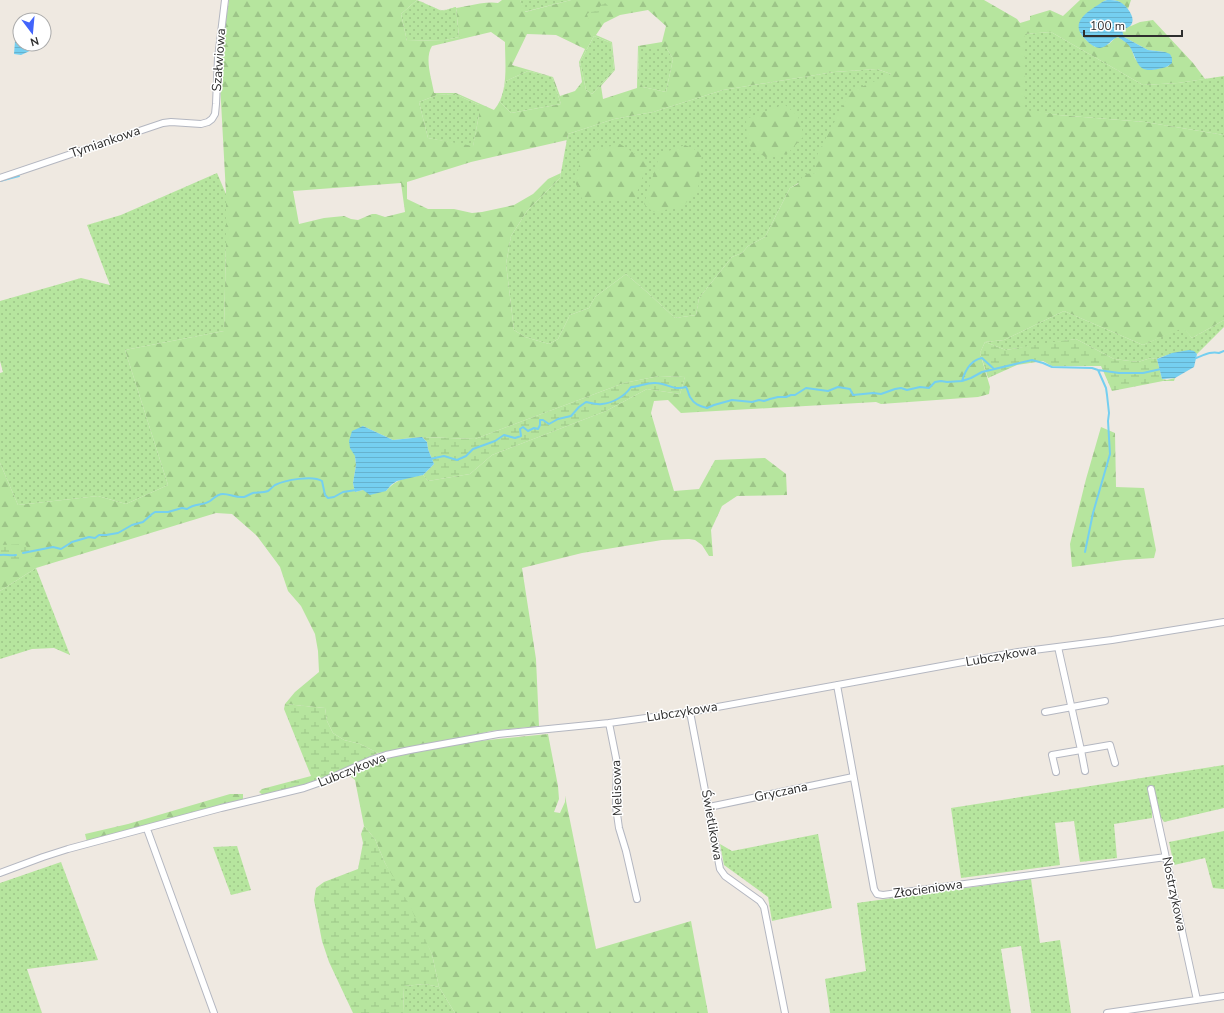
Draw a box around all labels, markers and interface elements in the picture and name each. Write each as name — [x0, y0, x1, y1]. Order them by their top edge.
north arrow — [12, 12, 52, 52]
scale bar — [1084, 12, 1182, 38]
text: 100 m — [1090, 18, 1125, 34]
street label: Szałwiowa — [208, 28, 230, 92]
text: N — [29, 33, 41, 49]
street label: Tymiankowa — [67, 122, 143, 162]
street label: Lubczykowa — [964, 641, 1038, 671]
street label: Lubczykowa — [645, 698, 719, 726]
street label: Lubczykowa — [315, 748, 389, 792]
street label: Melisowa — [607, 760, 627, 816]
street label: Gryczana — [753, 778, 809, 806]
street label: Świetlikowa — [697, 788, 728, 862]
street label: Nostrzykowa — [1157, 855, 1191, 933]
street label: Złocieniowa — [892, 875, 964, 903]

